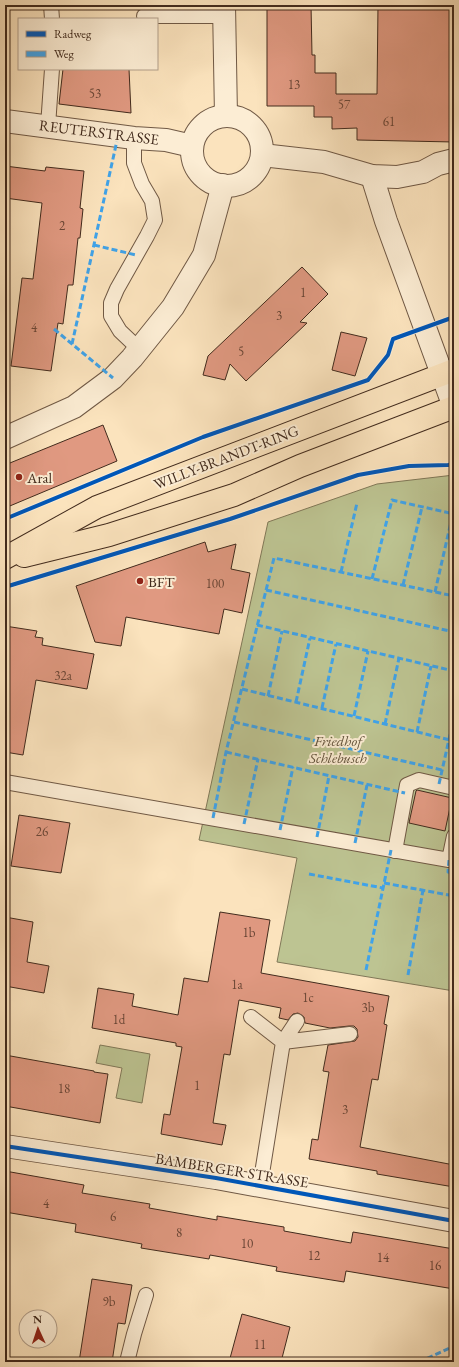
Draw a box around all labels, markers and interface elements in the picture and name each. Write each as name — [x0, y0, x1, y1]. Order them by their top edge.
legend — [18, 18, 158, 70]
text: Radweg — [54, 26, 92, 42]
text: Weg — [54, 46, 74, 62]
house number: 13 — [288, 76, 300, 93]
house number: 53 — [89, 85, 101, 102]
house number: 57 — [338, 96, 351, 113]
house number: 61 — [383, 113, 395, 130]
street label: REUTERSTRASSE — [38, 115, 161, 149]
house number: 2 — [59, 217, 66, 234]
house number: 1 — [300, 284, 306, 301]
house number: 3 — [276, 307, 282, 324]
house number: 4 — [31, 319, 38, 336]
house number: 5 — [238, 343, 244, 360]
street label: WILLY-BRANDT-RING — [151, 421, 301, 493]
place label: Aral — [26, 468, 52, 487]
marker: Aral — [14, 472, 24, 482]
place label: BFT — [148, 572, 175, 591]
house number: 100 — [206, 575, 224, 592]
marker: BFT — [135, 576, 145, 586]
house number: 32a — [54, 667, 73, 684]
park label: Friedhof Schlebusch — [308, 731, 368, 767]
house number: 26 — [36, 823, 48, 840]
house number: 1b — [243, 924, 256, 941]
house number: 1a — [231, 976, 244, 993]
house number: 1c — [302, 989, 314, 1006]
house number: 3b — [362, 999, 375, 1016]
house number: 1d — [113, 1011, 126, 1028]
house number: 1 — [194, 1077, 200, 1094]
house number: 18 — [58, 1080, 70, 1097]
house number: 3 — [342, 1101, 348, 1118]
street label: BAMBERGER STRASSE — [154, 1149, 310, 1192]
house number: 4 — [43, 1195, 50, 1212]
house number: 6 — [110, 1208, 116, 1225]
house number: 8 — [176, 1224, 182, 1241]
house number: 10 — [241, 1235, 253, 1252]
house number: 12 — [308, 1247, 321, 1264]
house number: 14 — [377, 1249, 390, 1266]
house number: 16 — [429, 1257, 441, 1274]
house number: 9b — [103, 1293, 116, 1310]
north arrow — [18, 1309, 58, 1349]
text: N — [33, 1312, 42, 1326]
house number: 11 — [254, 1336, 266, 1353]

